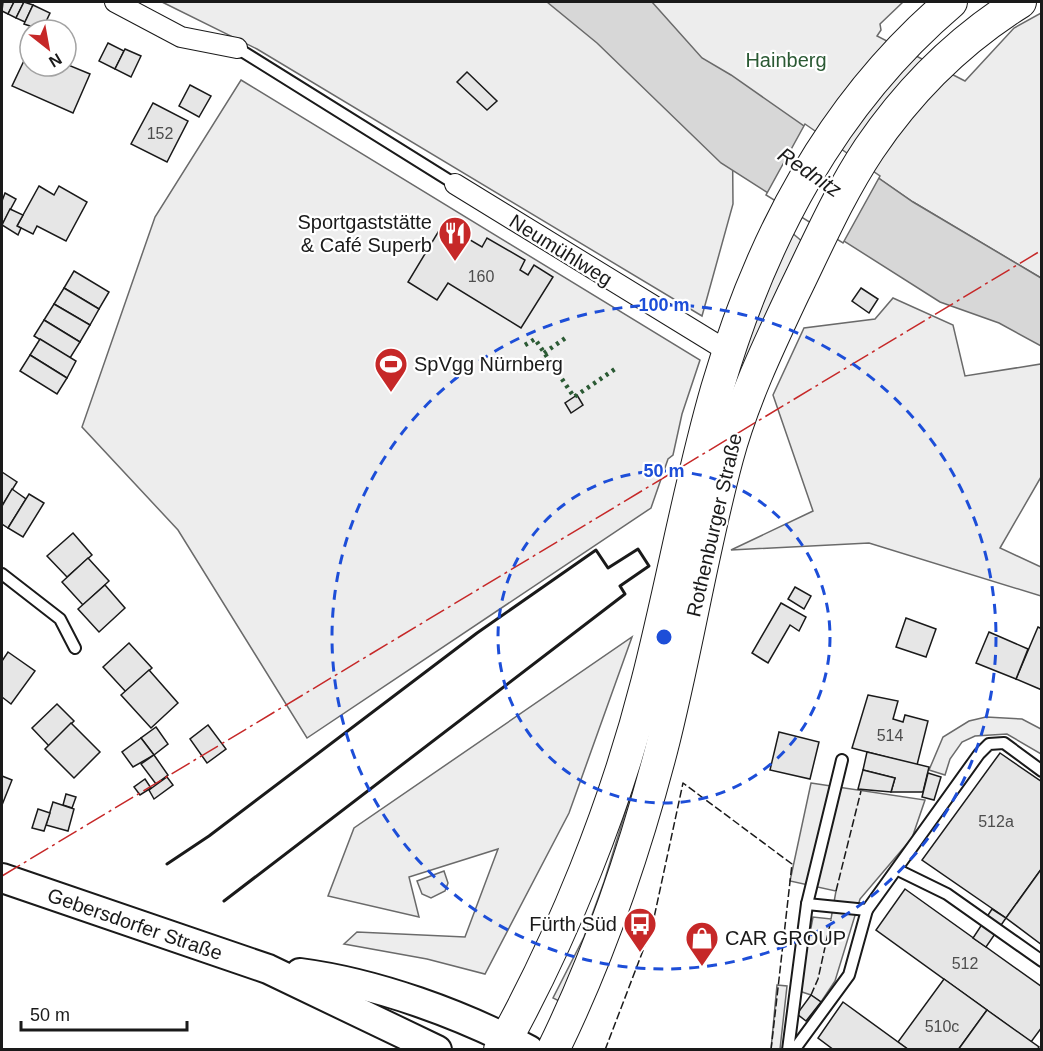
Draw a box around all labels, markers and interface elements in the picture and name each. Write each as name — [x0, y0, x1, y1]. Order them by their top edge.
north arrow — [18, 18, 78, 78]
park label: Hainberg — [745, 49, 827, 71]
text: N — [46, 50, 65, 71]
house number: 152 — [147, 125, 173, 142]
water label: Rednitz — [774, 143, 846, 202]
street label: Neumühlweg — [506, 210, 616, 290]
place label: Sportgaststätte & Café Superb — [297, 211, 432, 256]
restaurant icon: Sportgaststätte & Café Superb — [437, 215, 473, 262]
house number: 160 — [468, 268, 494, 285]
text: 100 m — [638, 295, 690, 315]
sports icon: SpVgg Nürnberg — [373, 346, 409, 393]
place label: SpVgg Nürnberg — [414, 353, 563, 375]
street label: Rothenburger Straße — [682, 431, 746, 619]
text: 50 m — [643, 461, 685, 481]
centre of rings — [654, 627, 674, 647]
house number: 514 — [877, 727, 903, 744]
house number: 512a — [978, 813, 1014, 830]
street label: Gebersdorfer Straße — [45, 884, 225, 964]
bus stop icon: Fürth Süd — [622, 906, 658, 953]
place label: Fürth Süd — [529, 913, 617, 935]
shop icon: CAR GROUP — [684, 920, 720, 967]
place label: CAR GROUP — [725, 927, 846, 949]
house number: 512 — [952, 955, 978, 972]
scale bar — [21, 994, 188, 1032]
text: 50 m — [30, 1005, 70, 1025]
house number: 510c — [925, 1018, 959, 1035]

